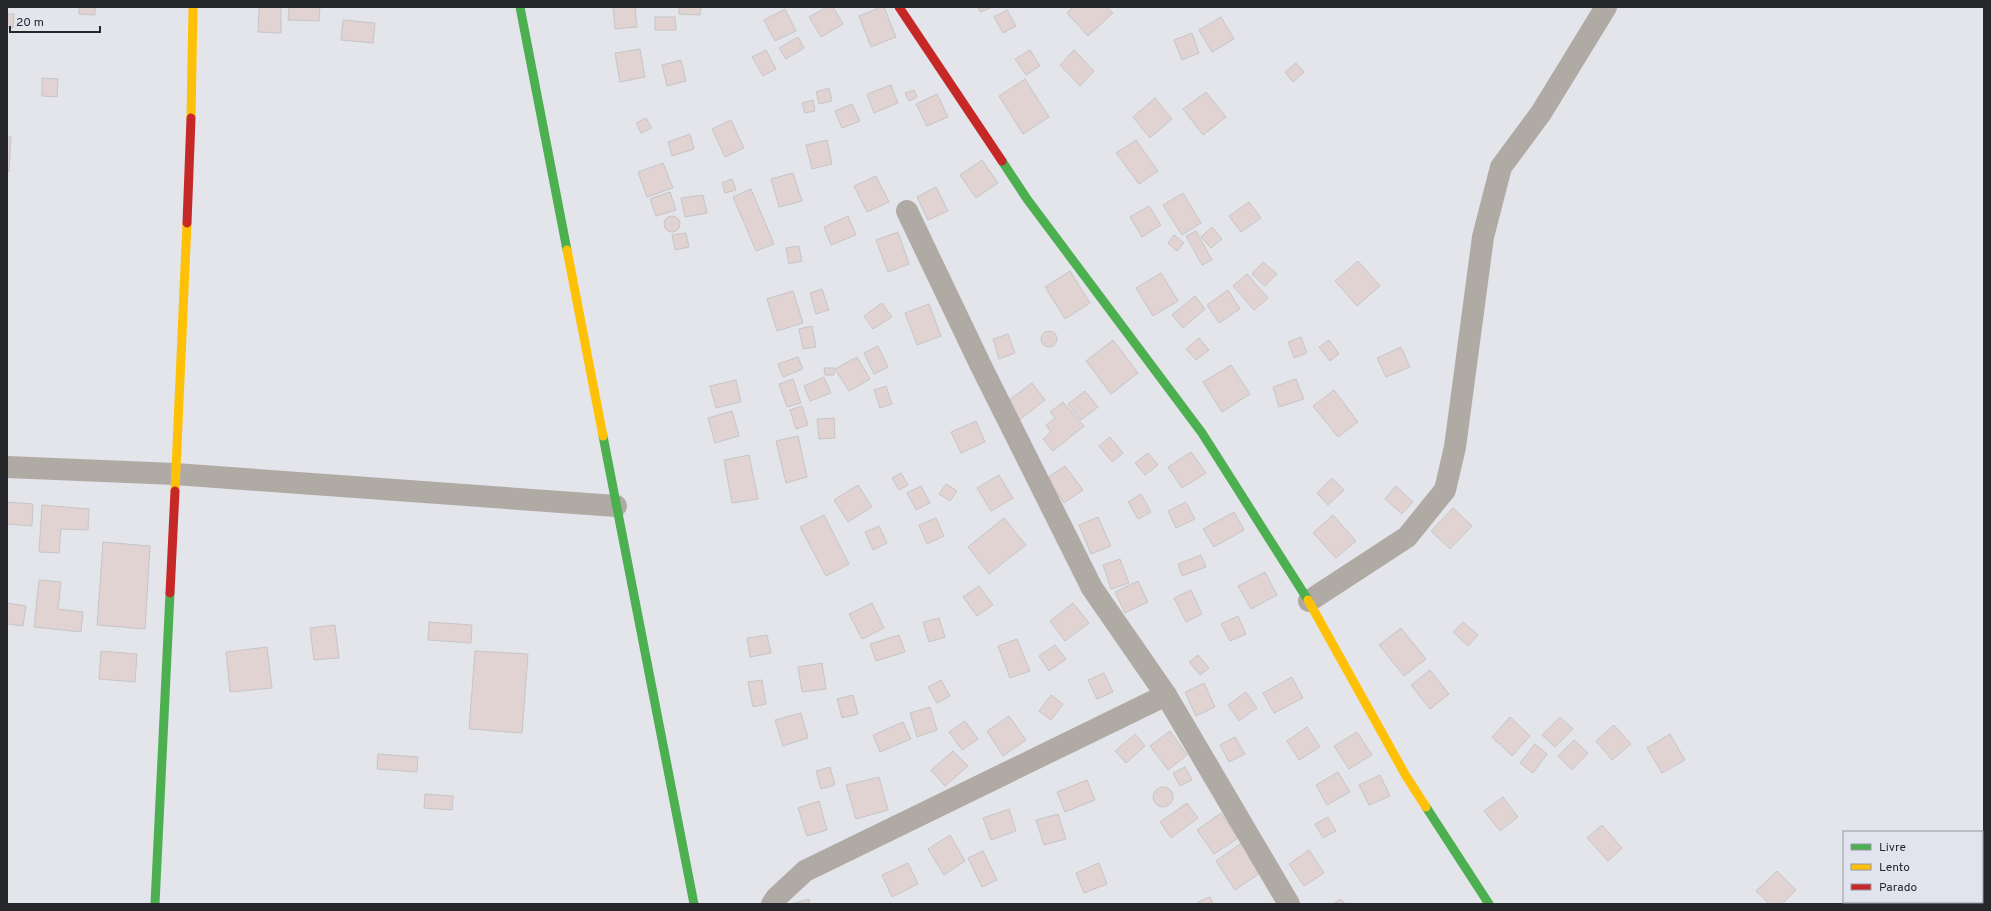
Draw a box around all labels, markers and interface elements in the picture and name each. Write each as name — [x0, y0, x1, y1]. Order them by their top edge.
scale bar — [10, 8, 100, 34]
text: 20 m — [16, 15, 44, 31]
legend — [1843, 831, 1983, 903]
text: Livre — [1879, 840, 1906, 856]
text: Lento — [1879, 860, 1910, 876]
text: Parado — [1879, 880, 1917, 896]

